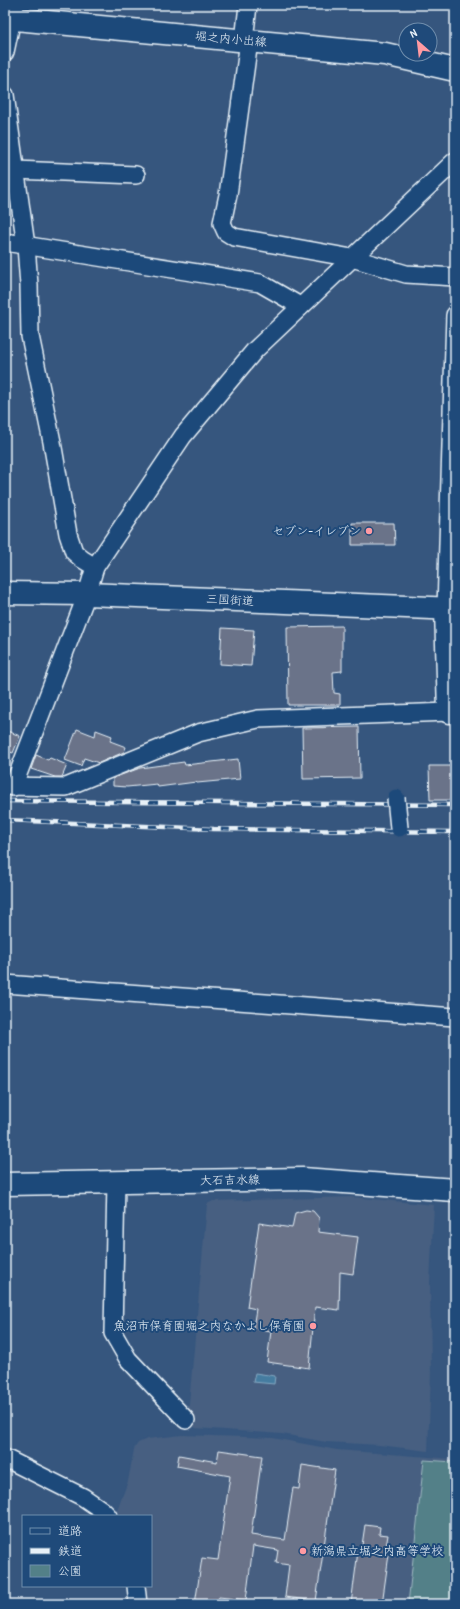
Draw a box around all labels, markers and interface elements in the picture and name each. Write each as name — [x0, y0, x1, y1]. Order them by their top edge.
north arrow — [398, 22, 438, 62]
text: N — [407, 26, 419, 41]
street label: 堀之内小出線 — [194, 27, 268, 50]
place label: セブン-イレブン — [272, 522, 361, 539]
marker: セブン-イレブン — [364, 526, 374, 536]
street label: 三国街道 — [206, 590, 254, 609]
street label: 大石吉水線 — [200, 1170, 260, 1189]
place label: 魚沼市保育園堀之内なかよし保育園 — [113, 1317, 305, 1334]
marker: 魚沼市保育園堀之内なかよし保育園 — [308, 1321, 318, 1331]
legend — [22, 1515, 152, 1587]
text: 道路 — [58, 1522, 82, 1539]
text: 鉄道 — [58, 1542, 82, 1559]
place label: 新潟県立堀之内高等学校 — [311, 1542, 443, 1559]
marker: 新潟県立堀之内高等学校 — [298, 1546, 308, 1556]
text: 公園 — [58, 1562, 82, 1579]

